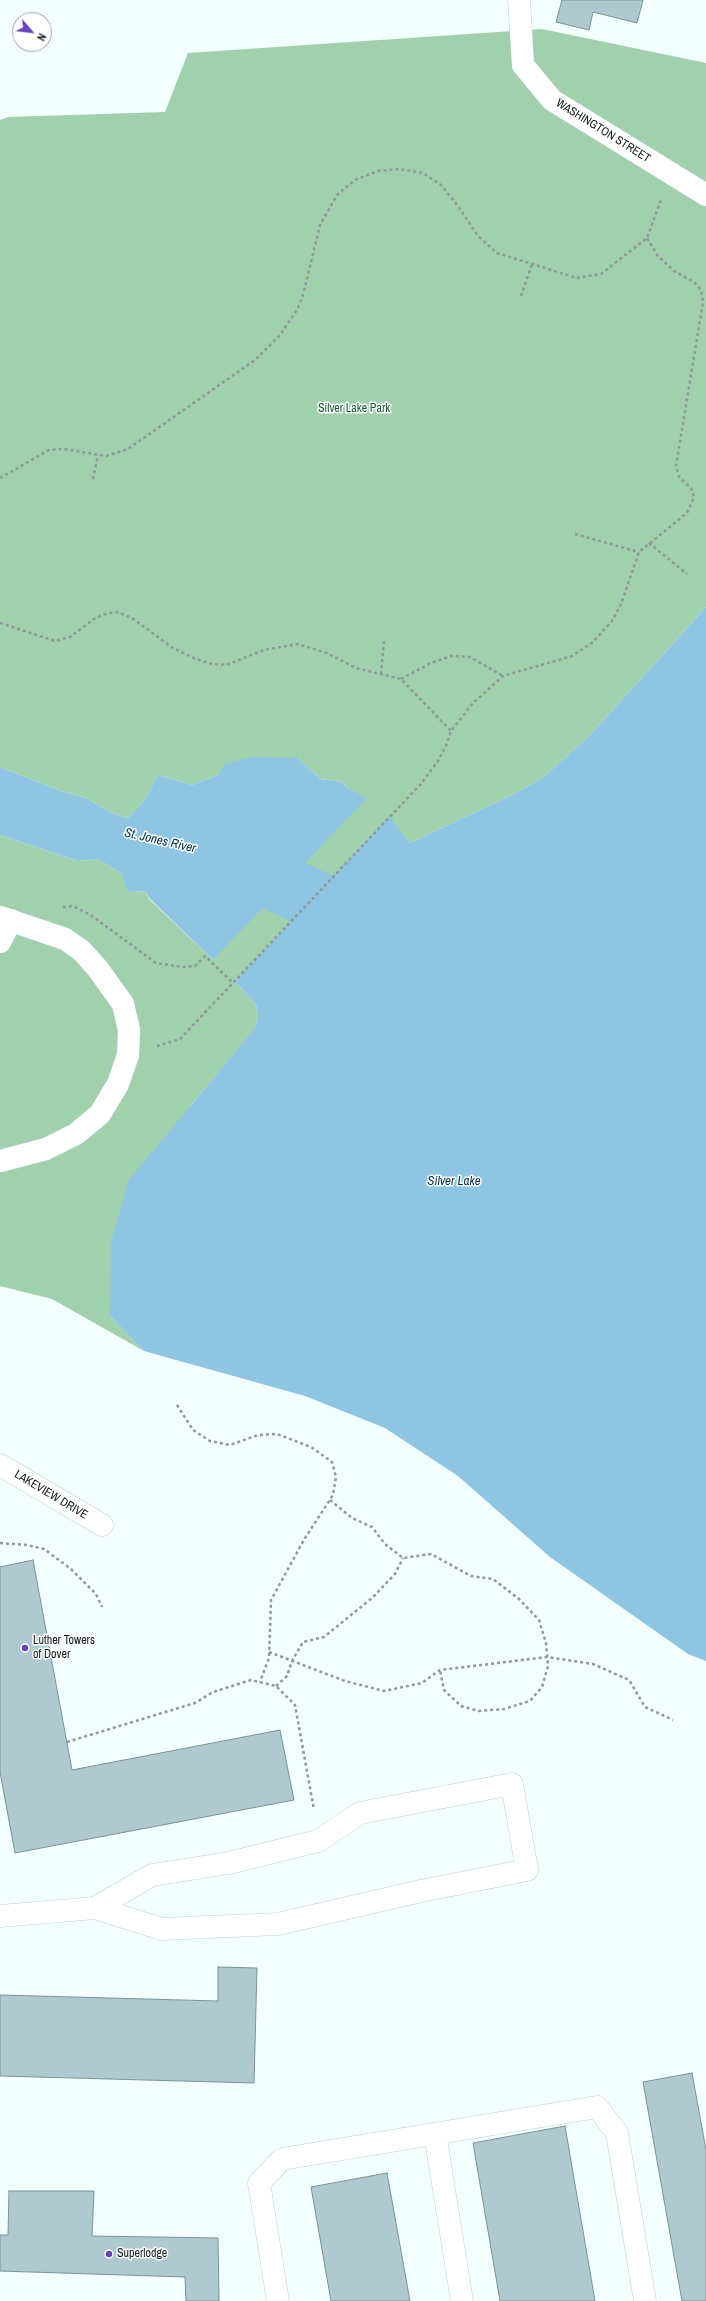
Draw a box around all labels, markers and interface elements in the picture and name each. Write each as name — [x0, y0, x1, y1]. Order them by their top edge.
north arrow — [12, 12, 52, 52]
text: N — [34, 31, 49, 43]
street label: WASHINGTON STREET — [553, 96, 653, 166]
park label: Silver Lake Park — [318, 402, 390, 416]
water label: St. Jones River — [123, 825, 197, 857]
water label: Silver Lake — [427, 1174, 481, 1190]
street label: LAKEVIEW DRIVE — [12, 1467, 90, 1523]
place label: Luther Towers of Dover — [33, 1634, 95, 1662]
marker: Luther Towers of Dover — [20, 1643, 30, 1653]
place label: Superlodge — [117, 2247, 167, 2261]
marker: Superlodge — [104, 2249, 114, 2259]

